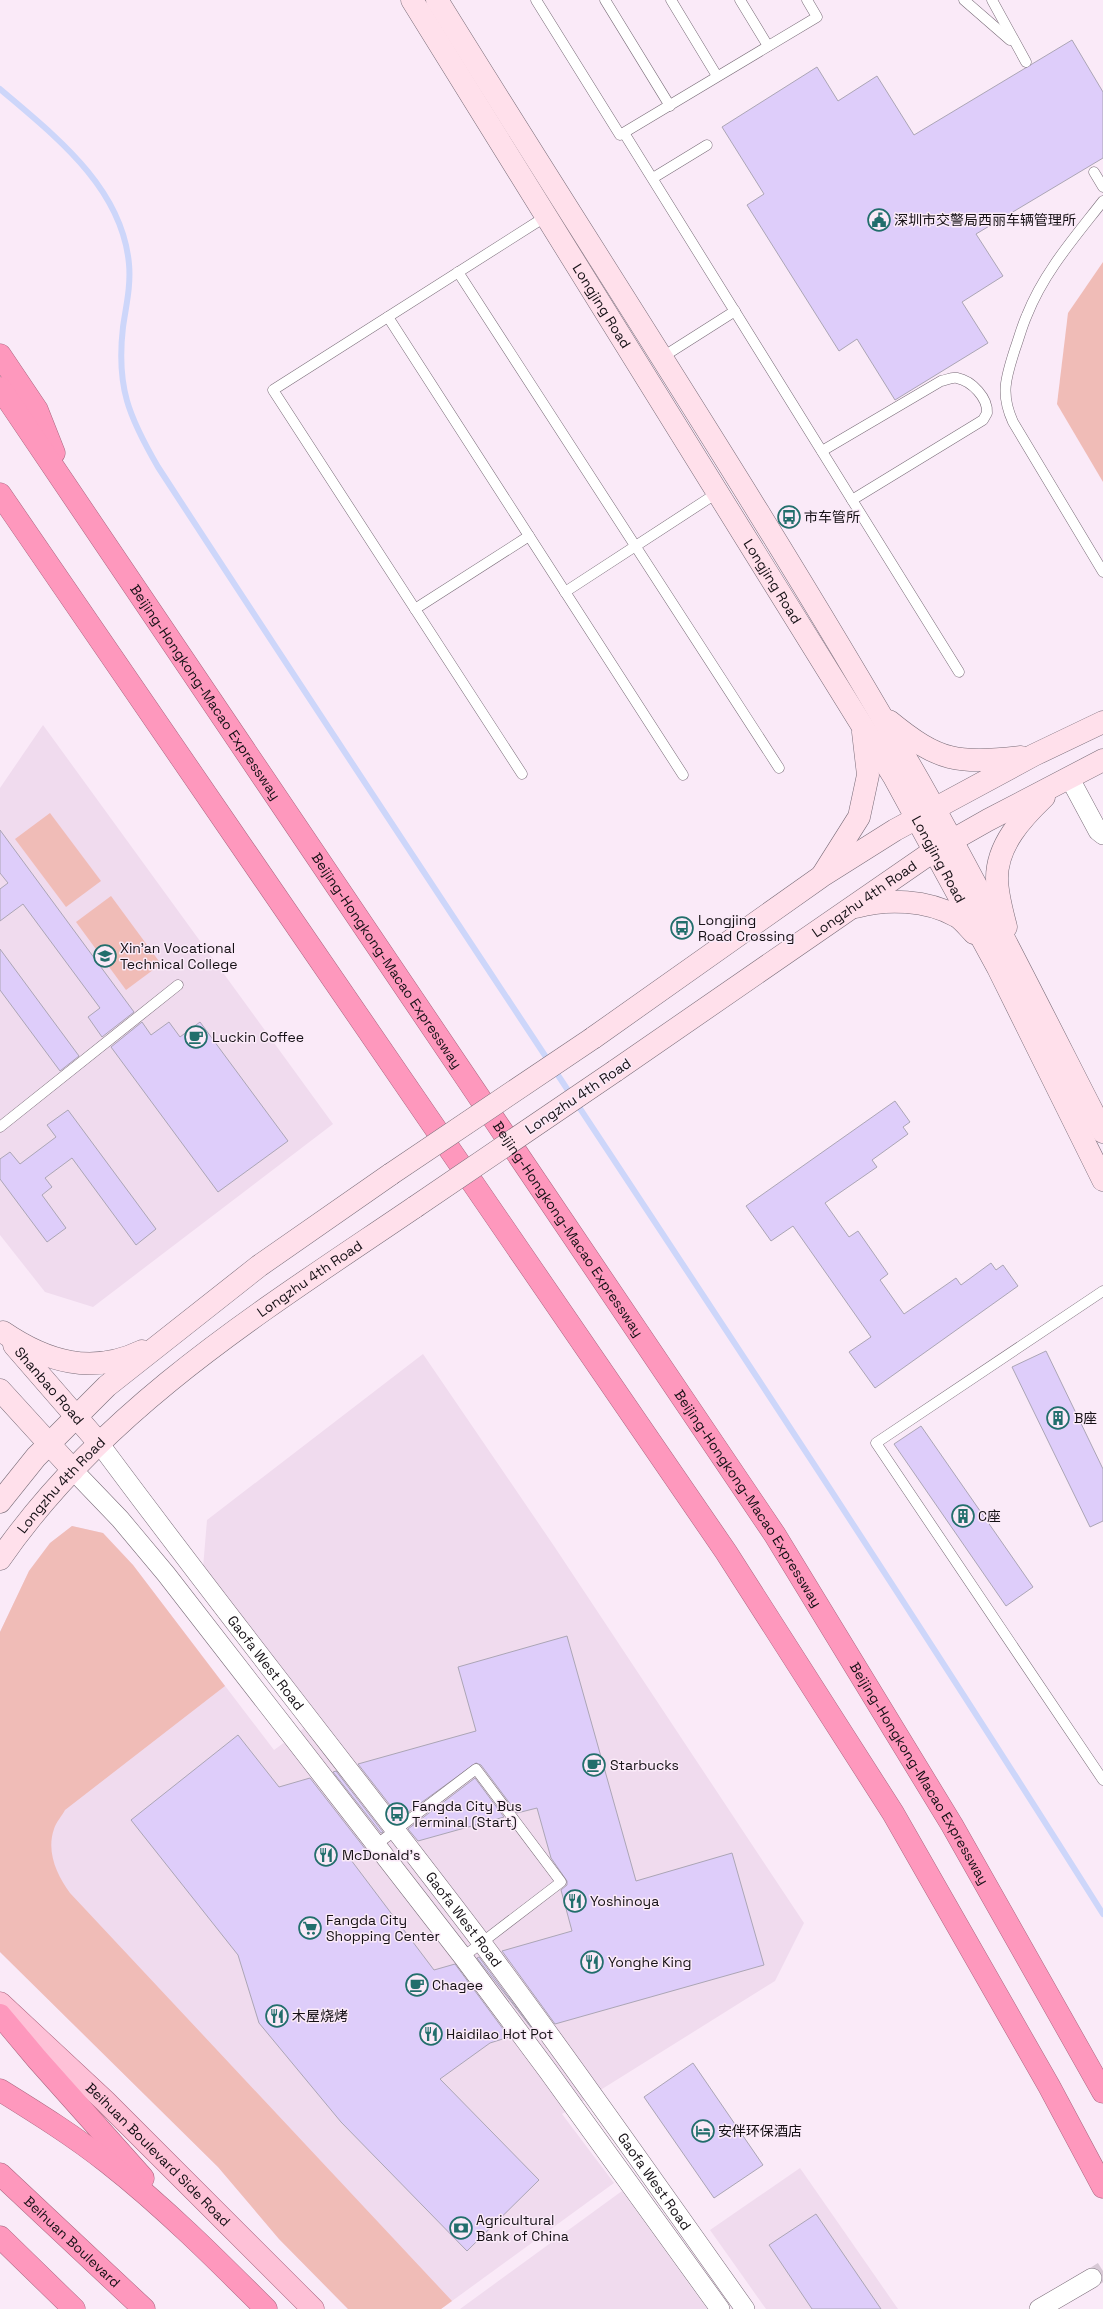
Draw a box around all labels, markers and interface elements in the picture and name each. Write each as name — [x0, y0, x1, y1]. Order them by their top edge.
public building icon: 深圳市交警局西丽车辆管理所 — [866, 207, 892, 233]
place label: 深圳市交警局西丽车辆管理所 — [894, 211, 1076, 229]
street label: Longjing Road — [569, 260, 635, 352]
bus stop icon: 市车管所 — [776, 504, 802, 530]
place label: 市车管所 — [804, 508, 860, 526]
street label: Longjing Road — [740, 536, 806, 627]
street label: Beijing-Hongkong-Macao Expressway — [126, 581, 285, 803]
street label: Longjing Road — [908, 813, 970, 906]
street label: Beijing-Hongkong-Macao Expressway — [308, 849, 466, 1072]
street label: Longzhu 4th Road — [808, 856, 920, 941]
place label: Longjing Road Crossing — [698, 911, 794, 945]
bus stop icon: Longjing Road Crossing — [669, 915, 695, 941]
place label: Xin'an Vocational Technical College — [120, 939, 238, 973]
school or university icon: Xin'an Vocational Technical College — [92, 943, 118, 969]
cafe icon: Luckin Coffee — [183, 1024, 209, 1050]
place label: Luckin Coffee — [212, 1028, 304, 1046]
street label: Longzhu 4th Road — [522, 1054, 634, 1138]
street label: Beijing-Hongkong-Macao Expressway — [489, 1118, 647, 1340]
street label: Longzhu 4th Road — [253, 1236, 366, 1321]
street label: Shanbao Road — [11, 1343, 88, 1428]
street label: Beijing-Hongkong-Macao Expressway — [670, 1386, 826, 1610]
building icon: B座 — [1045, 1405, 1071, 1431]
place label: B座 — [1074, 1409, 1097, 1427]
street label: Longzhu 4th Road — [13, 1433, 109, 1537]
building icon: C座 — [950, 1503, 976, 1529]
place label: C座 — [978, 1507, 1001, 1525]
street label: Gaofa West Road — [224, 1612, 308, 1714]
street label: Beijing-Hongkong-Macao Expressway — [846, 1659, 993, 1888]
cafe icon: Starbucks — [581, 1752, 607, 1778]
place label: Starbucks — [610, 1756, 679, 1774]
place label: Fangda City Bus Terminal (Start) — [412, 1797, 522, 1831]
bus stop icon: Fangda City Bus Terminal (Start) — [384, 1801, 410, 1827]
restaurant icon: McDonald's — [313, 1842, 339, 1868]
place label: McDonald's — [342, 1846, 420, 1864]
street label: Gaofa West Road — [422, 1868, 506, 1971]
restaurant icon: Yoshinoya — [562, 1888, 588, 1914]
place label: Yoshinoya — [590, 1892, 659, 1910]
place label: Fangda City Shopping Center — [326, 1911, 440, 1945]
supermarket icon: Fangda City Shopping Center — [297, 1915, 323, 1941]
restaurant icon: Yonghe King — [579, 1949, 605, 1975]
place label: Yonghe King — [608, 1953, 692, 1971]
cafe icon: Chagee — [404, 1972, 430, 1998]
place label: Chagee — [432, 1976, 483, 1994]
restaurant icon: 木屋烧烤 — [264, 2003, 290, 2029]
place label: 木屋烧烤 — [292, 2007, 348, 2025]
restaurant icon: Haidilao Hot Pot — [418, 2021, 444, 2047]
place label: Haidilao Hot Pot — [446, 2025, 553, 2043]
street label: Beihuan Boulevard Side Road — [82, 2079, 234, 2230]
hotel icon: 安伴环保酒店 — [690, 2118, 716, 2144]
place label: 安伴环保酒店 — [718, 2122, 802, 2140]
street label: Gaofa West Road — [614, 2129, 695, 2234]
street label: Beihuan Boulevard — [20, 2192, 124, 2291]
place label: Agricultural Bank of China — [476, 2211, 569, 2245]
bank icon: Agricultural Bank of China — [448, 2215, 474, 2241]

